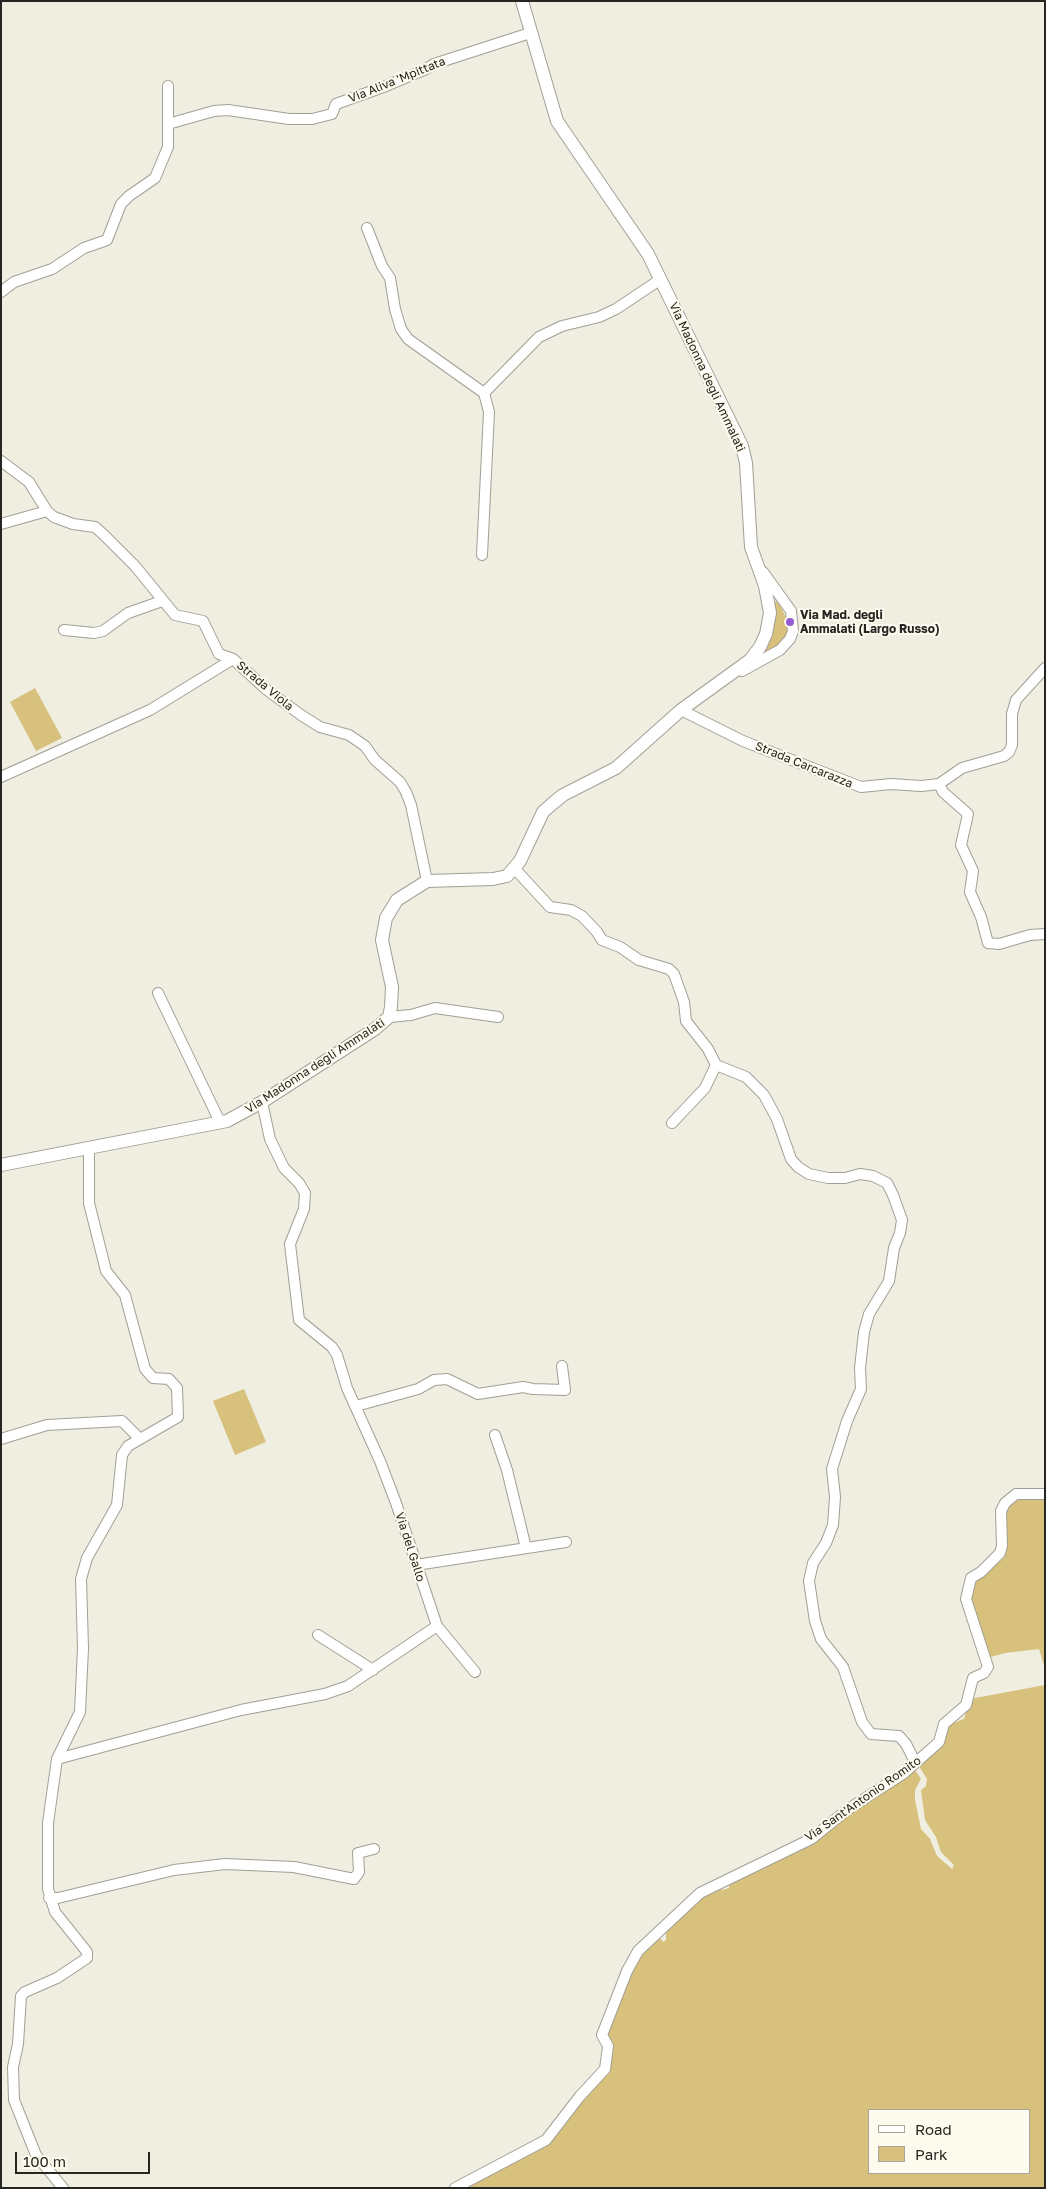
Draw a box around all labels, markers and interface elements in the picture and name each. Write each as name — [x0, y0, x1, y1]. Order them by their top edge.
street label: Via Aliva 'Mpittata — [346, 54, 448, 106]
street label: Via Madonna degli Ammalati — [666, 300, 748, 454]
place label: Via Mad. degli Ammalati (Largo Russo) — [800, 608, 940, 636]
marker: Via Mad. degli Ammalati (Largo Russo) — [784, 616, 796, 628]
street label: Strada Viola — [234, 658, 296, 714]
street label: Strada Carcarazza — [753, 739, 855, 791]
street label: Via Madonna degli Ammalati — [242, 1015, 388, 1117]
street label: Via del Gallo — [392, 1510, 428, 1584]
street label: Via Sant'Antonio Romito — [802, 1753, 924, 1845]
legend — [868, 2109, 1031, 2174]
text: Road — [915, 2120, 952, 2138]
scale bar — [18, 2142, 152, 2174]
text: Park — [915, 2145, 947, 2163]
text: 100 m — [23, 2152, 66, 2170]

